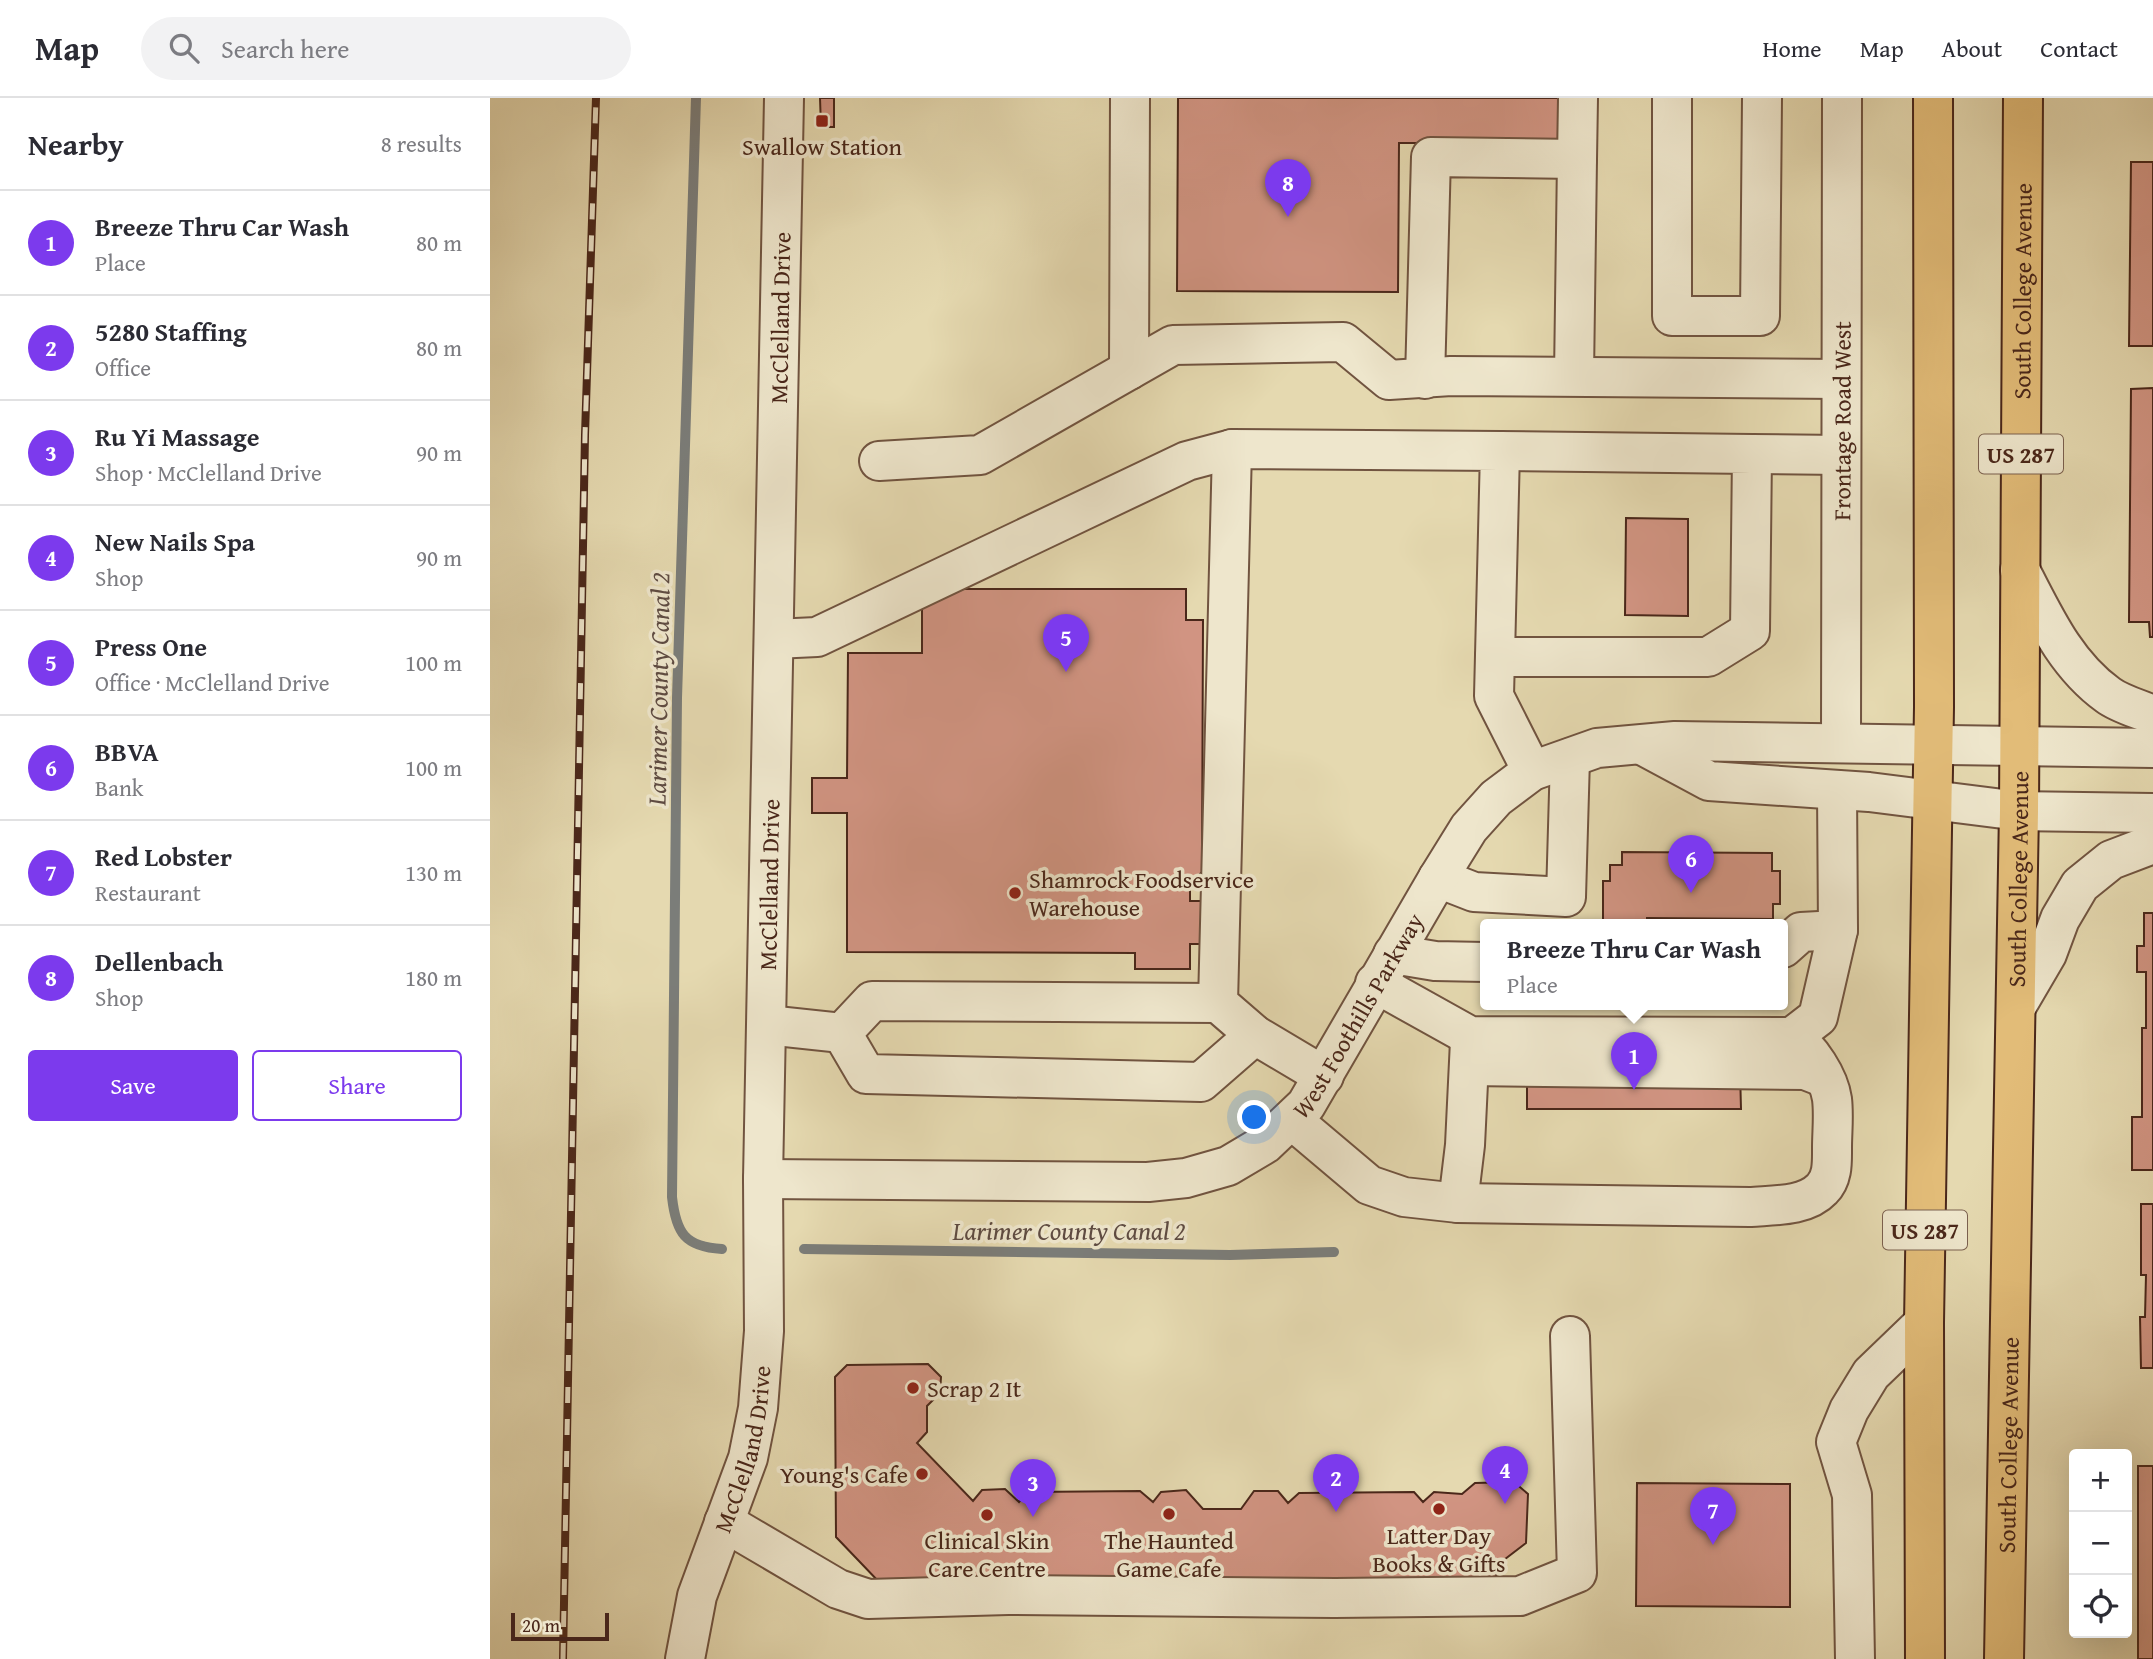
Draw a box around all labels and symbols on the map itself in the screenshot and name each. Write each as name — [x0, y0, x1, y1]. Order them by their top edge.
marker: Swallow Station — [814, 113, 830, 129]
place label: Swallow Station — [742, 129, 902, 164]
pin: 8 — [1265, 159, 1311, 217]
street label: South College Avenue — [2004, 183, 2040, 400]
street label: McClelland Drive — [761, 231, 799, 404]
street label: Frontage Road West — [1824, 321, 1859, 521]
road number: US 287 — [1979, 434, 2063, 474]
water label: Larimer County Canal 2 — [636, 572, 680, 807]
pin: 5 — [1043, 614, 1089, 672]
street label: South College Avenue — [1998, 771, 2037, 988]
street label: McClelland Drive — [750, 798, 788, 971]
pin: 6 — [1668, 835, 1714, 893]
place label: Shamrock Foodservice Warehouse — [1029, 862, 1254, 925]
marker: Shamrock Foodservice Warehouse — [1007, 885, 1023, 901]
street label: West Foothills Parkway — [1285, 906, 1432, 1127]
pin: 1 — [1611, 1032, 1657, 1090]
your location — [1237, 1100, 1271, 1134]
road number: US 287 — [1883, 1210, 1967, 1250]
water label: Larimer County Canal 2 — [951, 1211, 1186, 1250]
street label: South College Avenue — [1988, 1336, 2027, 1554]
street label: McClelland Drive — [705, 1364, 779, 1537]
place label: Scrap 2 It — [927, 1371, 1022, 1406]
marker: Scrap 2 It — [905, 1380, 921, 1396]
pin: 4 — [1482, 1446, 1528, 1504]
pin: 2 — [1313, 1454, 1359, 1512]
place label: Young's Cafe — [780, 1457, 908, 1492]
pin: 3 — [1010, 1459, 1056, 1517]
marker: Young's Cafe — [914, 1466, 930, 1482]
pin: 7 — [1690, 1487, 1736, 1545]
marker: Latter Day Books & Gifts — [1431, 1501, 1447, 1517]
marker: The Haunted Game Cafe — [1161, 1506, 1177, 1522]
marker: Clinical Skin Care Centre — [979, 1507, 995, 1523]
place label: Latter Day Books & Gifts — [1372, 1518, 1506, 1581]
place label: Clinical Skin Care Centre — [925, 1523, 1050, 1586]
place label: The Haunted Game Cafe — [1104, 1523, 1234, 1586]
scale bar — [511, 1610, 609, 1642]

